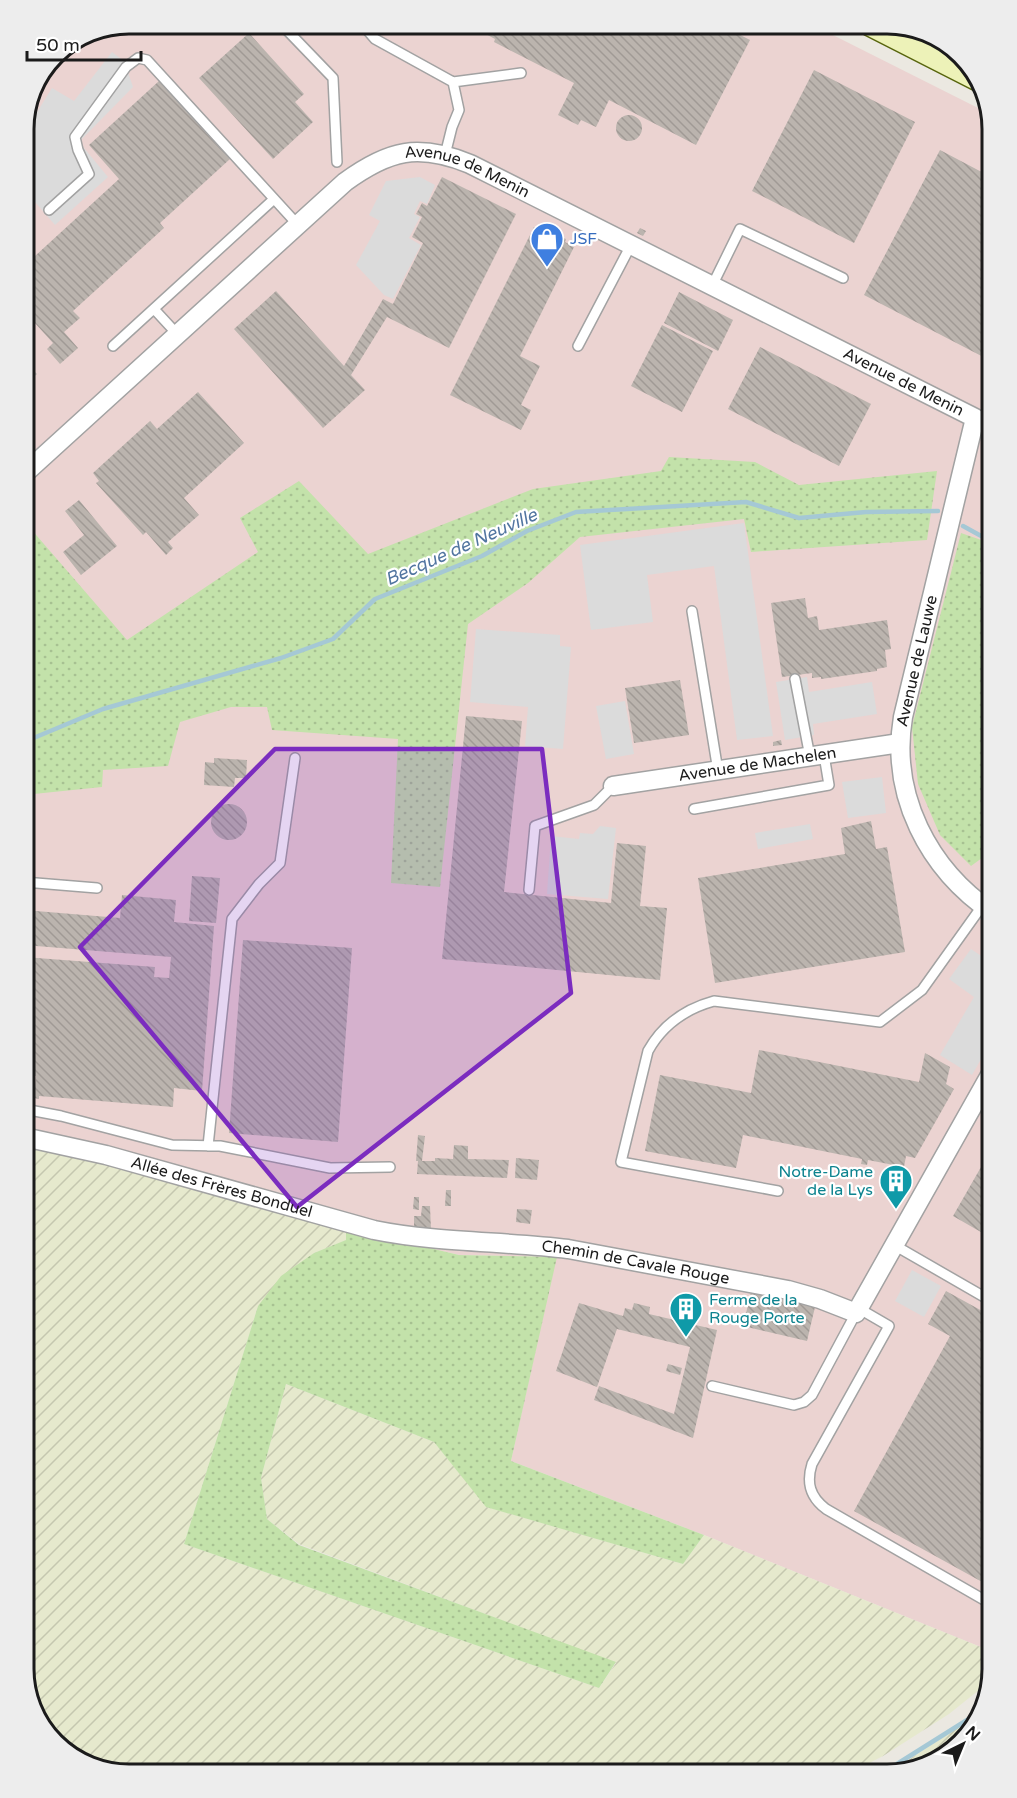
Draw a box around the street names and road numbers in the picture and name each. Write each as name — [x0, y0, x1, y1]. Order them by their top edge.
street label: Avenue de Menin — [404, 142, 533, 202]
street label: Avenue de Menin — [840, 343, 967, 421]
street label: Avenue de Lauwe — [892, 593, 942, 729]
street label: Avenue de Machelen — [677, 743, 838, 786]
street label: Allée des Frères Bonduel — [129, 1152, 315, 1222]
street label: Chemin de Cavale Rouge — [541, 1236, 731, 1289]

